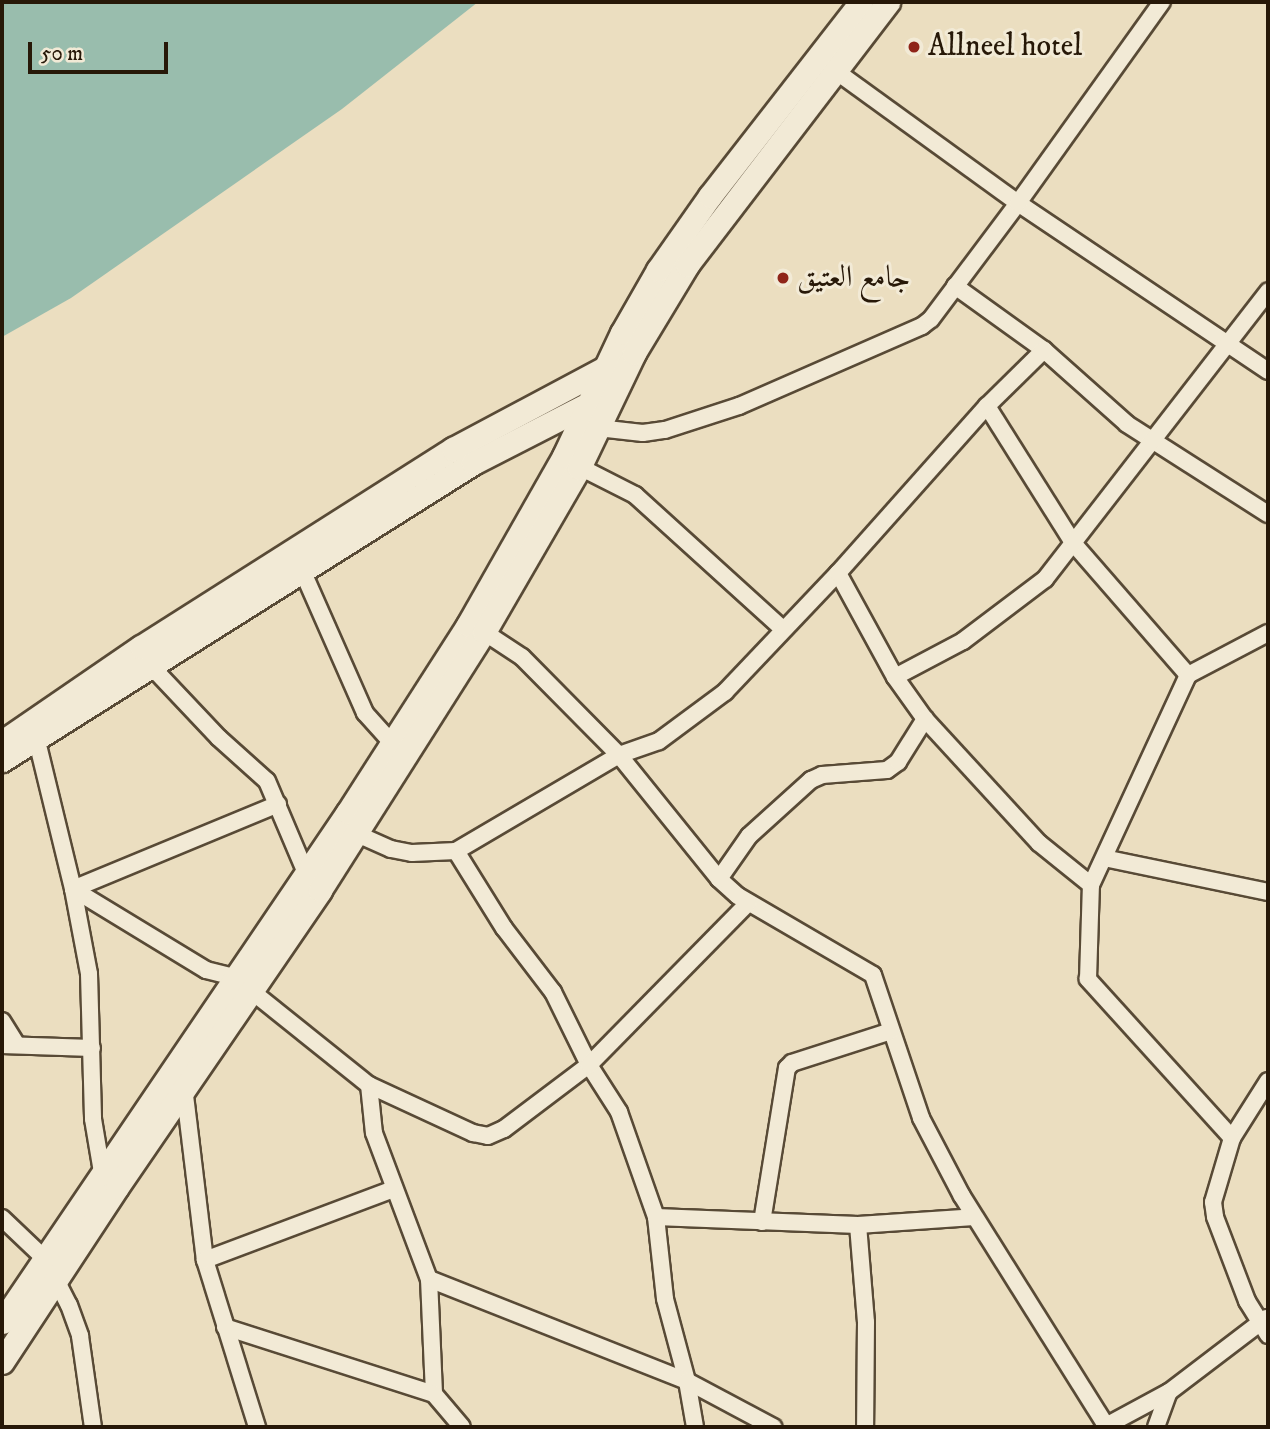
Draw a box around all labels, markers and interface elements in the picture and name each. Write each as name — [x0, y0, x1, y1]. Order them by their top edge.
scale bar — [32, 28, 172, 72]
place label: Allneel hotel — [928, 29, 1082, 65]
marker: Allneel hotel — [906, 39, 922, 55]
text: 50 m — [41, 41, 83, 67]
place label: جامع العتيق — [797, 260, 911, 296]
marker: جامع العتيق — [775, 270, 791, 286]

